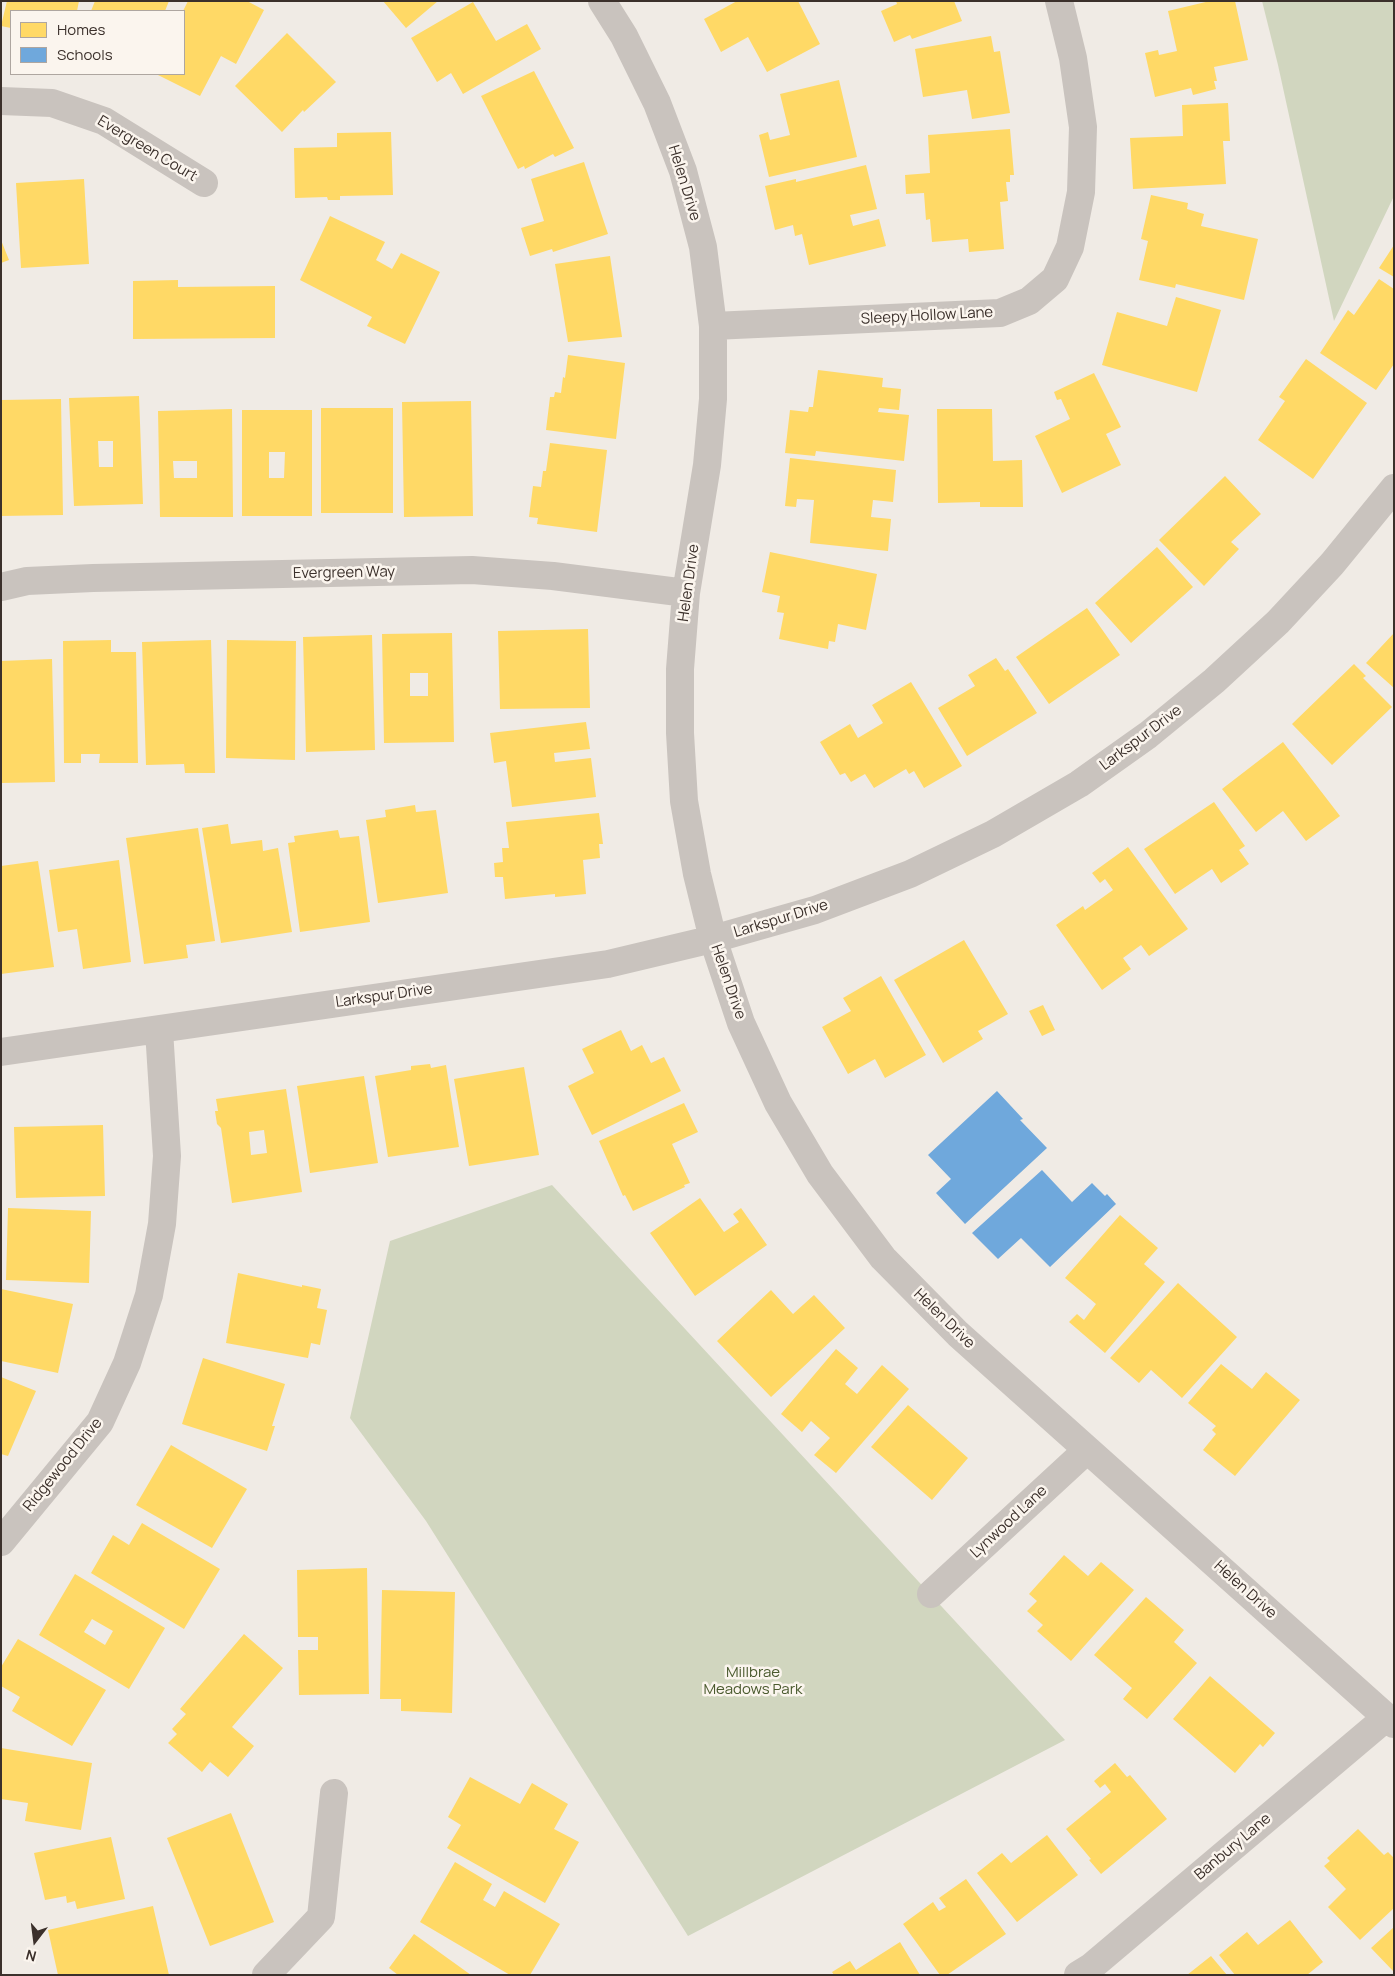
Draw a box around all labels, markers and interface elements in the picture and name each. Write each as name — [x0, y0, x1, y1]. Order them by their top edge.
legend — [10, 10, 185, 75]
text: Homes — [57, 19, 105, 40]
text: Schools — [57, 44, 113, 65]
street label: Evergreen Court — [94, 112, 200, 186]
street label: Helen Drive — [664, 143, 704, 223]
street label: Sleepy Hollow Lane — [860, 304, 994, 328]
street label: Helen Drive — [675, 543, 703, 623]
street label: Evergreen Way — [293, 563, 395, 583]
street label: Larkspur Drive — [1097, 701, 1185, 775]
street label: Larkspur Drive — [732, 896, 830, 942]
street label: Helen Drive — [707, 942, 749, 1022]
street label: Larkspur Drive — [334, 980, 434, 1012]
street label: Helen Drive — [910, 1285, 978, 1353]
street label: Ridgewood Drive — [20, 1415, 106, 1515]
street label: Lynwood Lane — [967, 1482, 1051, 1562]
street label: Helen Drive — [1210, 1557, 1280, 1623]
park label: Millbrae Meadows Park — [704, 1664, 802, 1699]
street label: Banbury Lane — [1191, 1810, 1275, 1884]
north arrow — [10, 1916, 60, 1966]
text: N — [24, 1945, 38, 1966]

